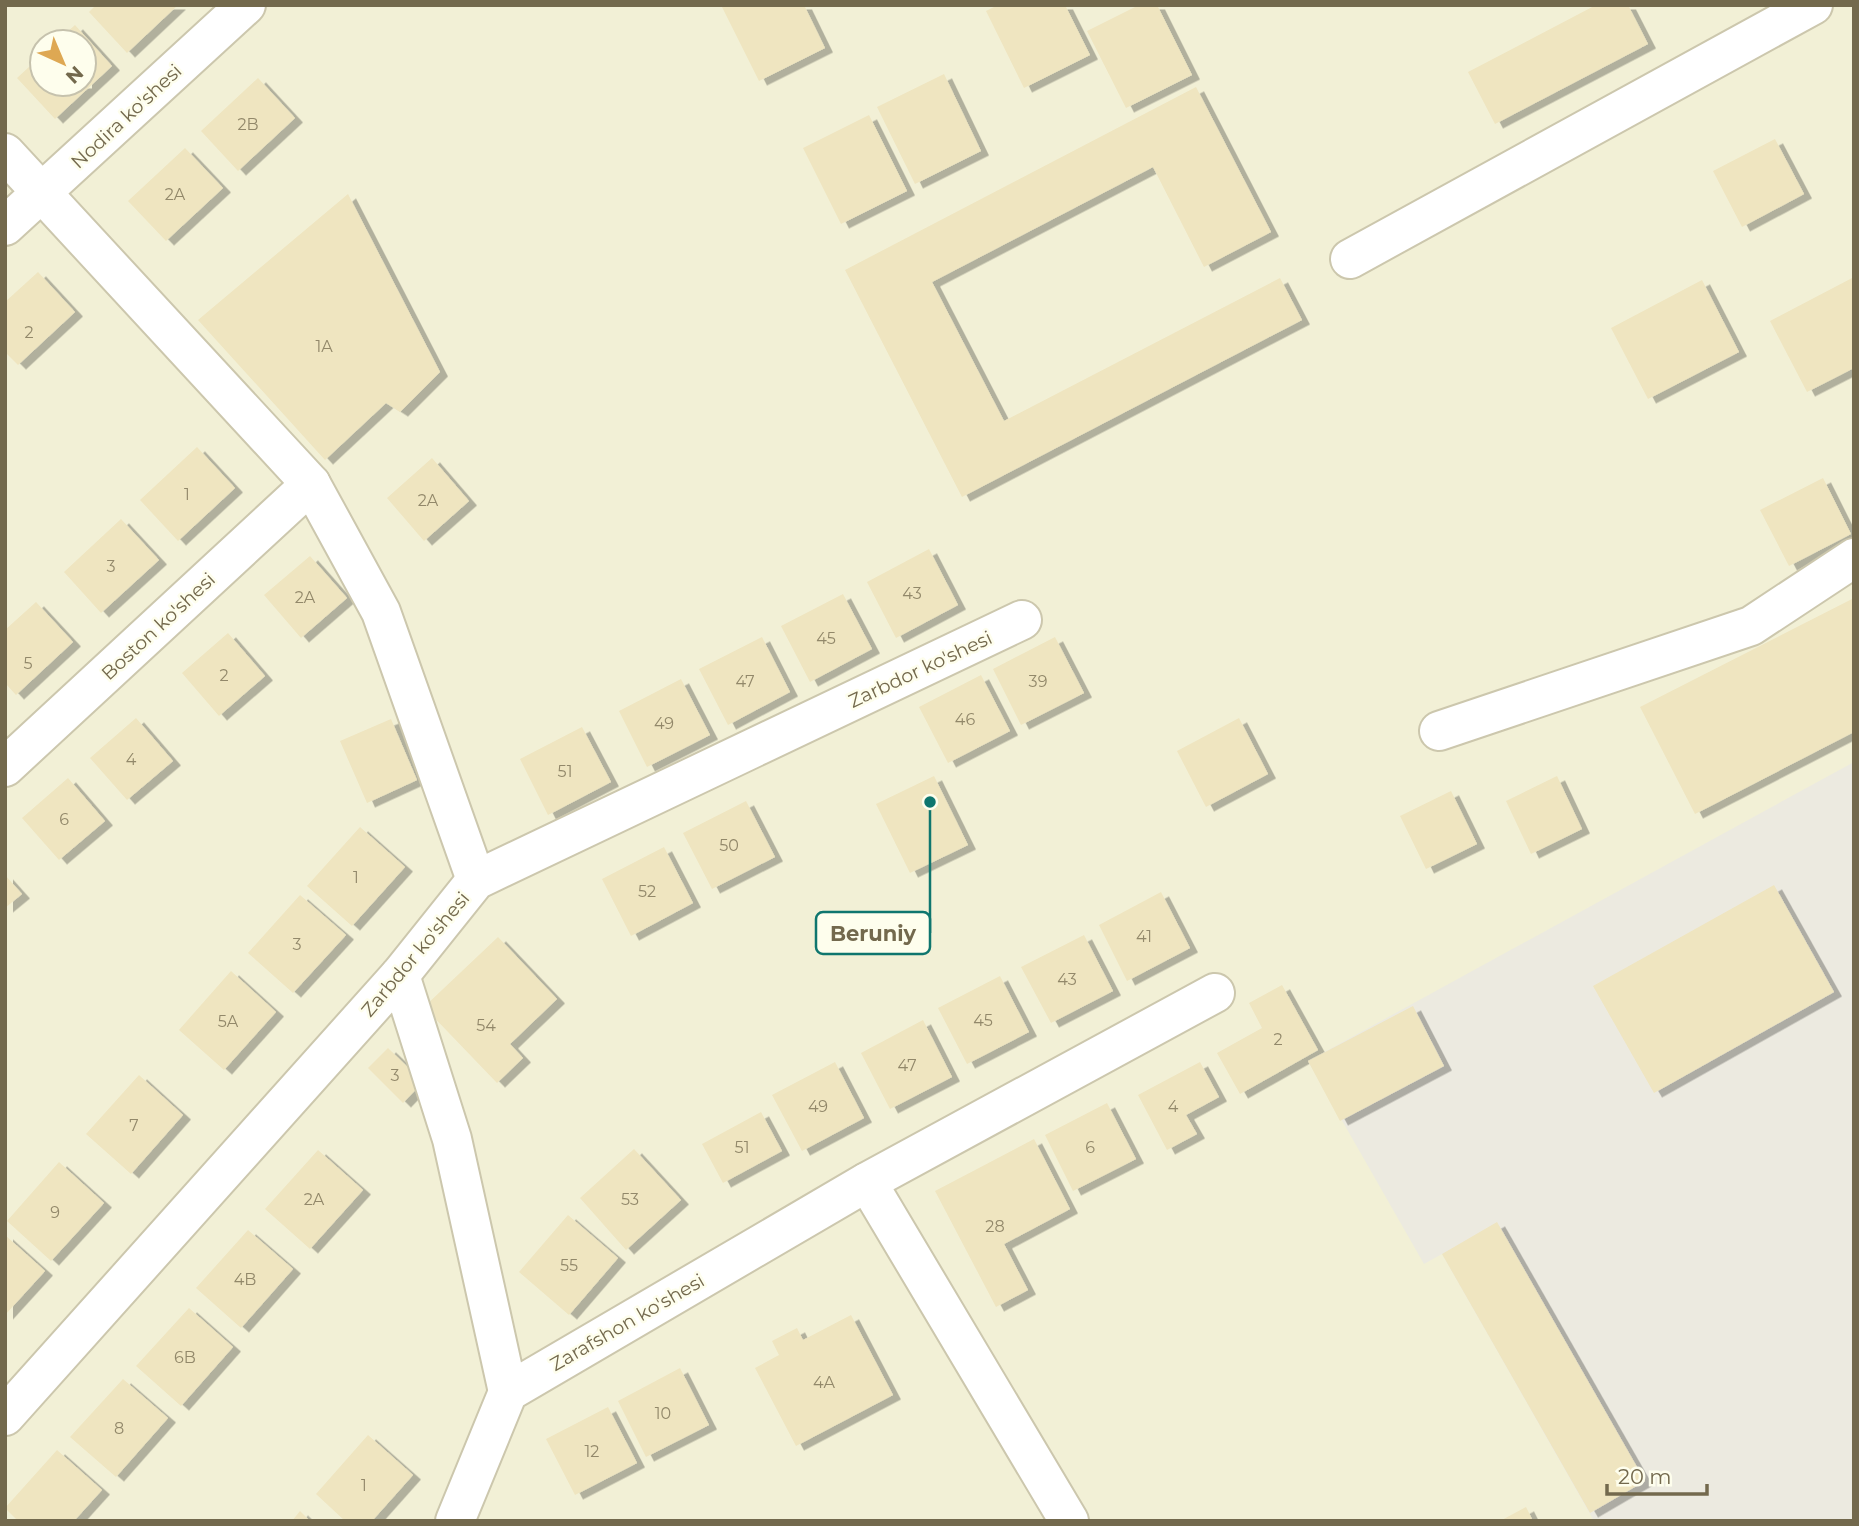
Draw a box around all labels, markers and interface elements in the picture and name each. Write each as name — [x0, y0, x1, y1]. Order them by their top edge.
north arrow — [28, 28, 98, 98]
street label: Nodira ko'shesi — [66, 59, 186, 173]
house number: 2B — [237, 115, 259, 134]
house number: 2A — [165, 185, 186, 204]
house number: 2 — [24, 323, 34, 342]
house number: 1A — [315, 337, 333, 356]
house number: 1 — [184, 485, 190, 504]
house number: 2A — [418, 491, 439, 510]
house number: 3 — [106, 557, 116, 576]
street label: Boston ko'shesi — [97, 568, 220, 685]
house number: 43 — [902, 584, 922, 603]
house number: 2A — [295, 588, 316, 607]
street label: Zarbdor ko'shesi — [845, 626, 996, 713]
house number: 45 — [816, 629, 836, 648]
house number: 5 — [23, 654, 33, 673]
house number: 2 — [219, 666, 229, 685]
house number: 47 — [735, 672, 755, 691]
house number: 39 — [1029, 672, 1047, 691]
house number: 46 — [955, 710, 975, 729]
house number: 49 — [654, 714, 674, 733]
house number: 4 — [126, 750, 137, 769]
house number: 51 — [558, 762, 572, 781]
house number: 6 — [59, 810, 69, 829]
house number: 50 — [719, 836, 739, 855]
house number: 1 — [353, 868, 359, 887]
house number: 52 — [638, 882, 656, 901]
street label: Zarbdor ko'shesi — [357, 887, 474, 1021]
callout: Beruniy — [816, 912, 930, 954]
text: Beruniy — [830, 921, 917, 946]
house number: 41 — [1136, 927, 1152, 946]
house number: 3 — [292, 935, 302, 954]
house number: 43 — [1057, 970, 1077, 989]
house number: 45 — [973, 1011, 993, 1030]
house number: 5A — [218, 1012, 239, 1031]
house number: 54 — [476, 1016, 496, 1035]
house number: 2 — [1273, 1030, 1283, 1049]
house number: 47 — [897, 1056, 917, 1075]
house number: 3 — [390, 1066, 400, 1085]
house number: 49 — [808, 1097, 828, 1116]
house number: 4 — [1168, 1097, 1179, 1116]
house number: 7 — [129, 1116, 139, 1135]
house number: 51 — [735, 1138, 749, 1157]
house number: 6 — [1085, 1138, 1095, 1157]
house number: 2A — [304, 1190, 325, 1209]
house number: 53 — [621, 1190, 639, 1209]
house number: 9 — [50, 1203, 60, 1222]
house number: 28 — [985, 1217, 1005, 1236]
house number: 55 — [560, 1256, 578, 1275]
street label: Zarafshon ko'shesi — [546, 1269, 708, 1376]
house number: 4B — [234, 1270, 256, 1289]
house number: 6B — [174, 1348, 196, 1367]
house number: 4A — [813, 1373, 836, 1392]
house number: 10 — [655, 1404, 671, 1423]
house number: 8 — [114, 1419, 124, 1438]
house number: 12 — [585, 1442, 599, 1461]
scale bar — [1607, 1452, 1707, 1496]
text: 20 m — [1618, 1464, 1672, 1489]
house number: 1 — [361, 1476, 367, 1495]

